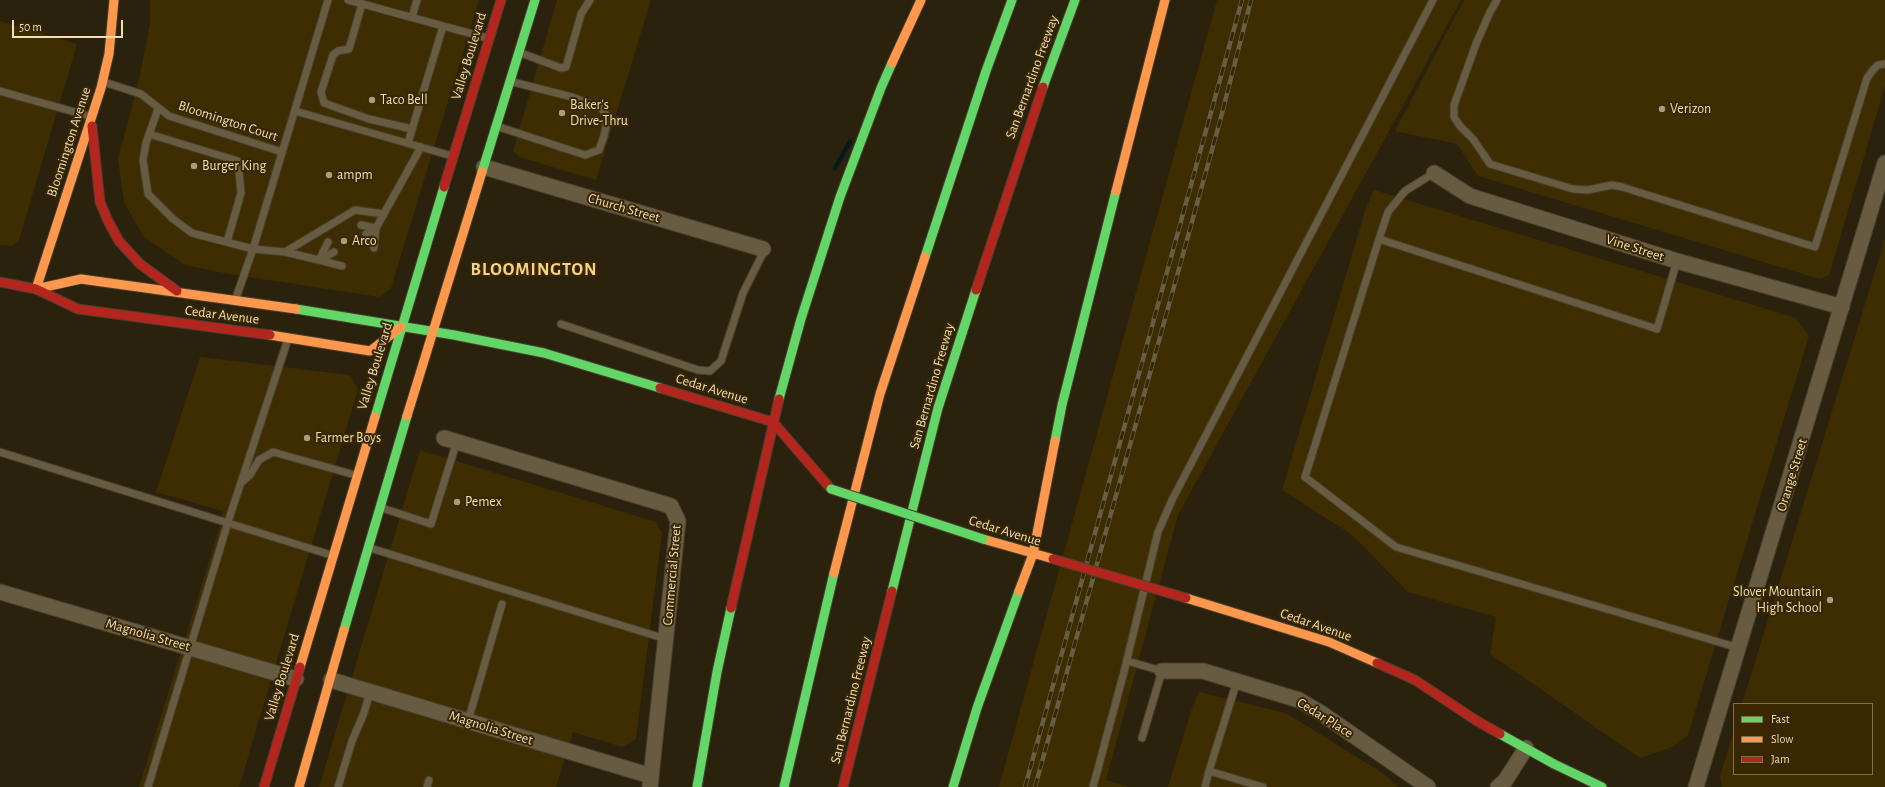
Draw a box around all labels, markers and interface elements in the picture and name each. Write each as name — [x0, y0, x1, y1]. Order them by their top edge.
street label: Valley Boulevard — [448, 10, 490, 102]
scale bar — [14, 12, 125, 38]
street label: San Bernardino Freeway — [1002, 13, 1062, 141]
text: 50 m — [19, 21, 42, 33]
street label: Bloomington Avenue — [43, 85, 95, 199]
place label: Taco Bell — [380, 92, 428, 108]
marker: Taco Bell — [367, 95, 377, 105]
street label: Bloomington Court — [176, 97, 280, 145]
place label: Baker's Drive-Thru — [570, 97, 628, 130]
place label: Verizon — [1670, 101, 1711, 117]
marker: Verizon — [1657, 104, 1667, 114]
marker: Baker's Drive-Thru — [557, 108, 567, 118]
place label: Burger King — [202, 158, 266, 174]
marker: Burger King — [189, 161, 199, 171]
place label: ampm — [337, 167, 373, 183]
marker: ampm — [324, 170, 334, 180]
street label: Church Street — [586, 190, 662, 226]
street label: Vine Street — [1604, 231, 1666, 265]
place label: Arco — [352, 233, 377, 249]
marker: Arco — [339, 236, 349, 246]
district label: BLOOMINGTON — [470, 259, 598, 281]
street label: Cedar Avenue — [184, 302, 260, 328]
street label: Valley Boulevard — [354, 320, 396, 412]
street label: San Bernardino Freeway — [906, 321, 958, 451]
street label: Cedar Avenue — [674, 370, 750, 408]
place label: Farmer Boys — [315, 430, 381, 446]
marker: Farmer Boys — [302, 433, 312, 443]
street label: Orange Street — [1773, 437, 1811, 513]
place label: Pemex — [465, 494, 502, 510]
marker: Pemex — [452, 497, 462, 507]
street label: Cedar Avenue — [967, 512, 1043, 550]
street label: Commercial Street — [659, 524, 685, 626]
place label: Slover Mountain High School — [1733, 584, 1822, 616]
marker: Slover Mountain High School — [1825, 595, 1835, 605]
street label: Cedar Avenue — [1278, 605, 1354, 645]
street label: Magnolia Street — [104, 615, 192, 655]
street label: Valley Boulevard — [261, 631, 303, 723]
street label: San Bernardino Freeway — [827, 635, 875, 765]
street label: Cedar Place — [1294, 694, 1356, 742]
legend — [1733, 703, 1873, 775]
street label: Magnolia Street — [447, 707, 535, 749]
text: Fast — [1771, 713, 1790, 725]
text: Slow — [1771, 733, 1793, 745]
text: Jam — [1771, 753, 1790, 765]

